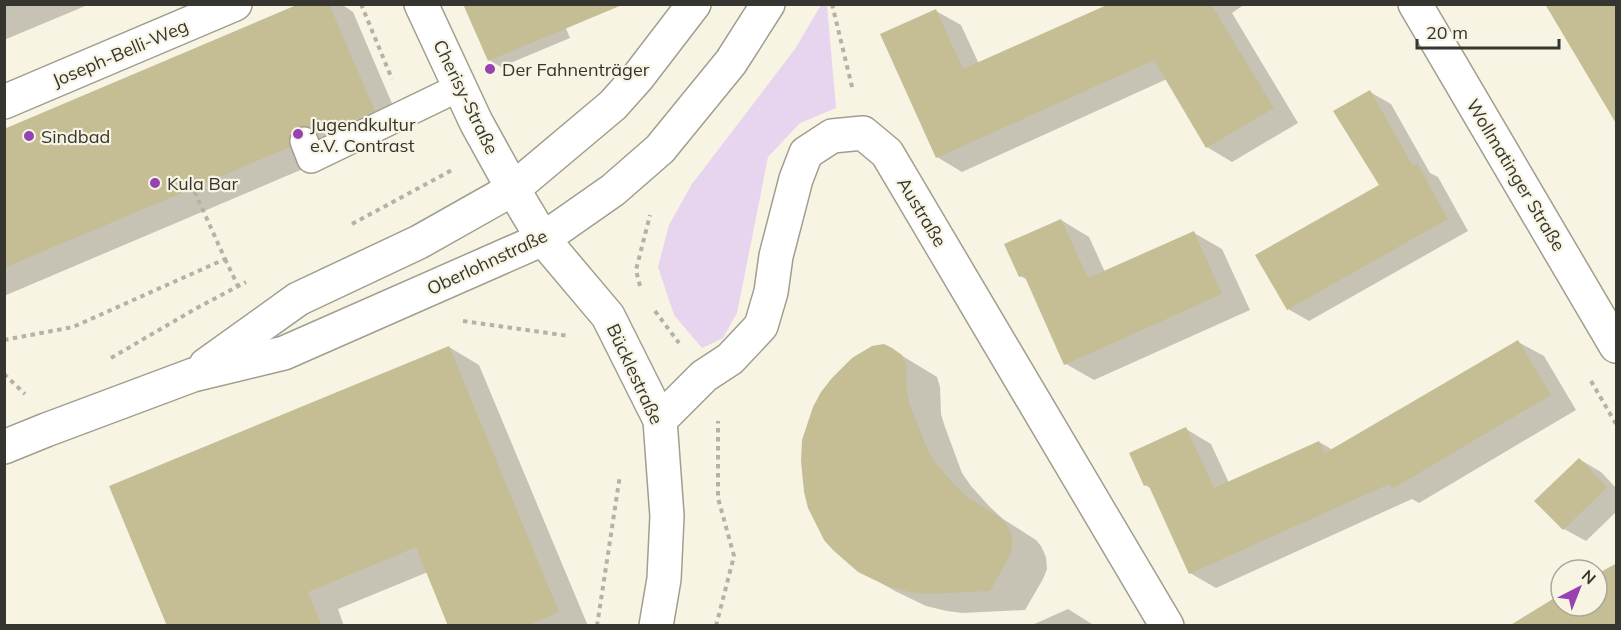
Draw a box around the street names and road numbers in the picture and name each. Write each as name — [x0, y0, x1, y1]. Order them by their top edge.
street label: Joseph-Belli-Weg — [49, 14, 191, 92]
street label: Cherisy-Straße — [428, 36, 504, 158]
street label: Wollmatinger Straße — [1461, 95, 1571, 255]
street label: Austraße — [892, 173, 952, 251]
street label: Oberlohnstraße — [423, 224, 551, 300]
street label: Bücklestraße — [602, 320, 668, 428]

